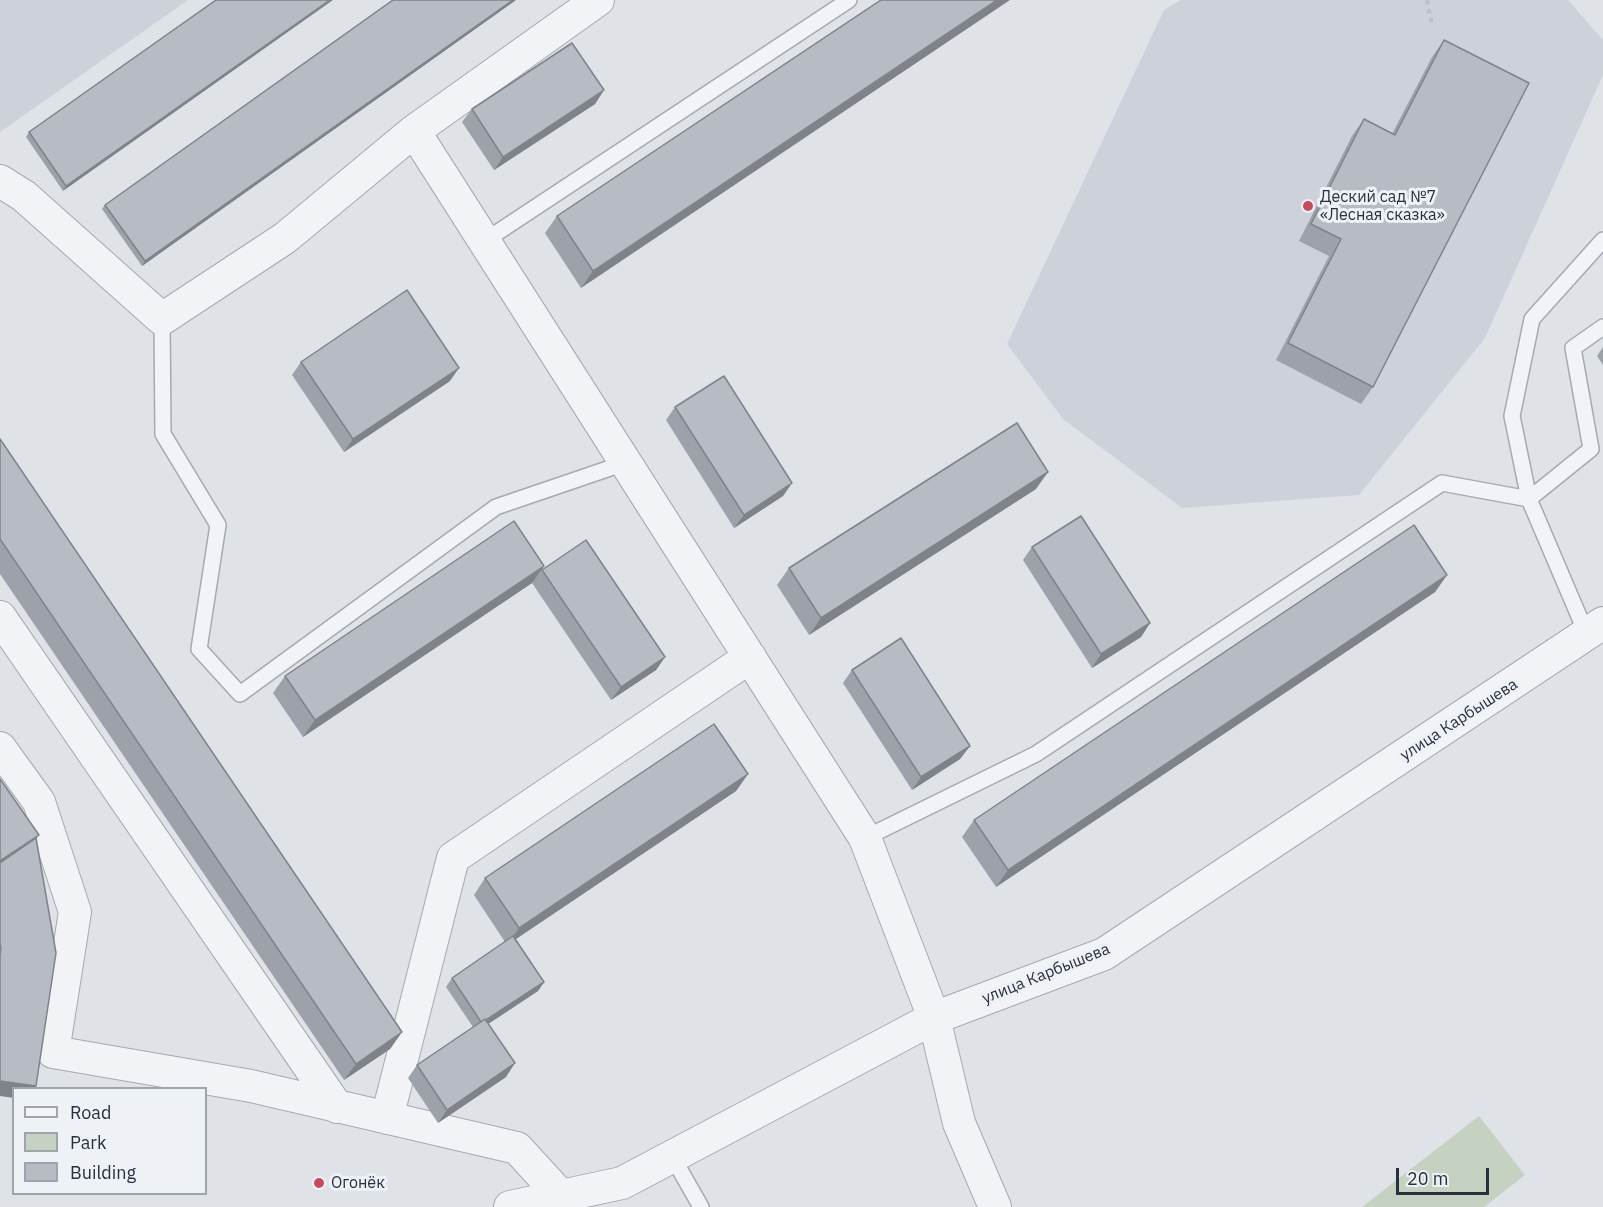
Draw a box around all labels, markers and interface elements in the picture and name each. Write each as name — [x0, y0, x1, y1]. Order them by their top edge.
place label: Деский сад №7 «Лесная сказка» — [1320, 187, 1445, 225]
marker: Деский сад №7 «Лесная сказка» — [1301, 199, 1315, 213]
street label: улица Карбышева — [1397, 675, 1521, 765]
street label: улица Карбышева — [979, 940, 1113, 1008]
legend — [12, 1087, 207, 1195]
text: Road — [70, 1101, 111, 1124]
text: Park — [70, 1131, 106, 1154]
scale bar — [1399, 1156, 1492, 1194]
text: Building — [70, 1161, 136, 1184]
text: 20 m — [1407, 1167, 1449, 1190]
place label: Огонёк — [331, 1173, 385, 1193]
marker: Огонёк — [312, 1176, 326, 1190]

